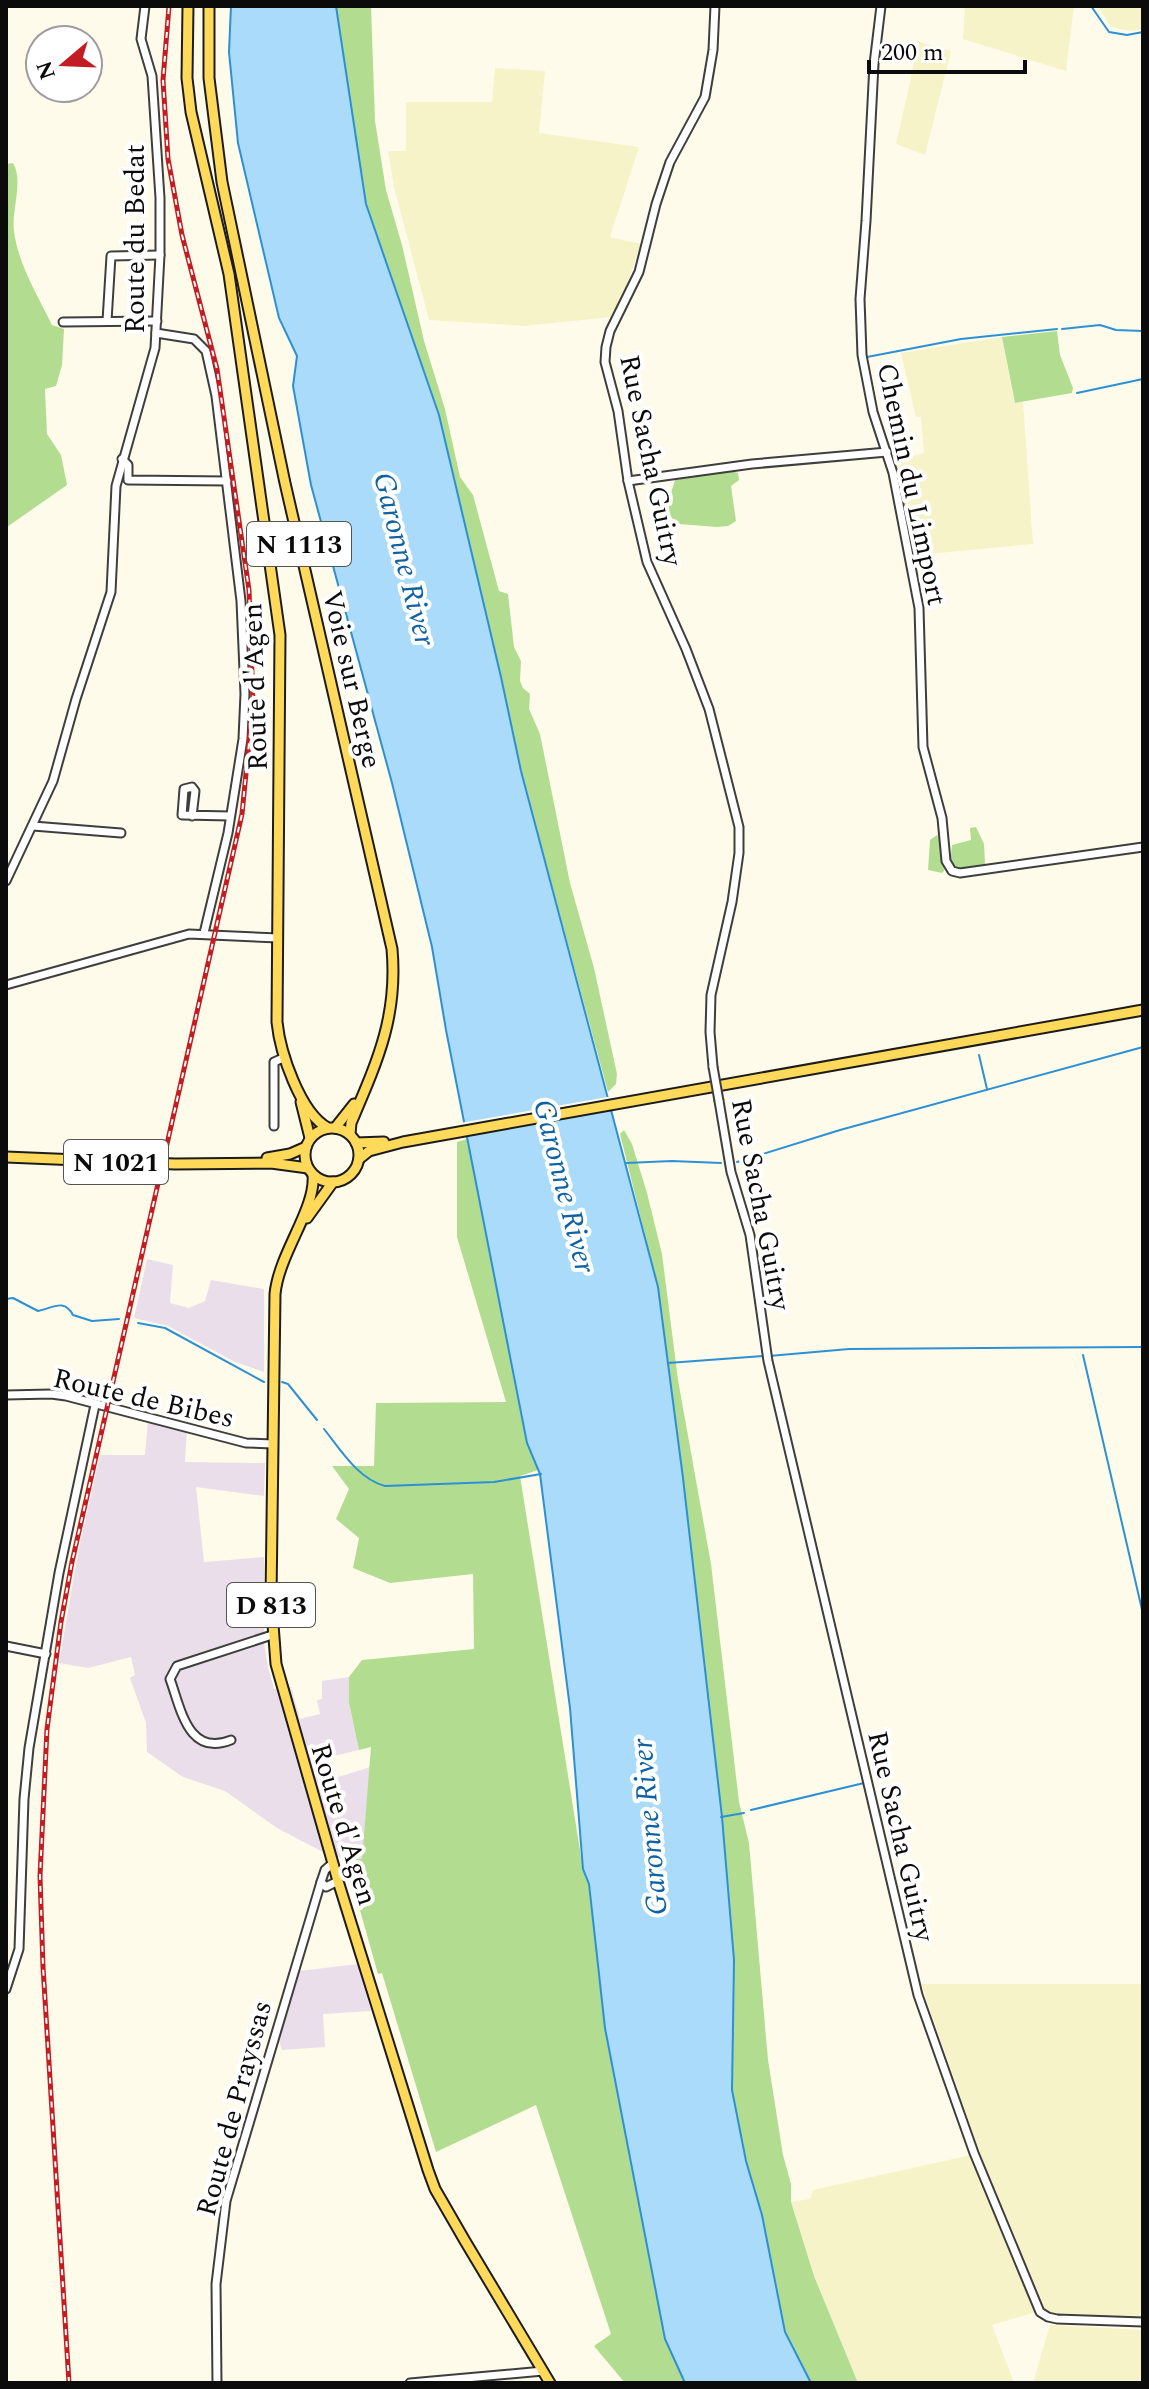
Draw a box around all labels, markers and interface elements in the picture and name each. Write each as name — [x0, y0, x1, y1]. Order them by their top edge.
north arrow — [24, 24, 104, 104]
scale bar — [869, 24, 1025, 74]
text: 200 m — [881, 35, 944, 71]
text: N — [28, 56, 65, 84]
street label: Route du Bedat — [114, 144, 157, 334]
street label: Rue Sacha Guitry — [607, 351, 694, 571]
street label: Chemin du Limport — [865, 359, 958, 610]
water label: Garonne River — [360, 468, 448, 652]
road number: N 1113 — [247, 522, 351, 566]
street label: Voie sur Berge — [310, 586, 393, 773]
street label: Route d'Agen — [231, 602, 280, 772]
water label: Garonne River — [520, 1095, 608, 1279]
street label: Rue Sacha Guitry — [719, 1095, 802, 1315]
road number: N 1021 — [64, 1140, 168, 1184]
street label: Route de Bibes — [49, 1357, 238, 1440]
road number: D 813 — [227, 1583, 315, 1627]
street label: Rue Sacha Guitry — [855, 1727, 946, 1947]
water label: Garonne River — [619, 1736, 681, 1917]
street label: Route d'Agen — [298, 1738, 389, 1911]
street label: Route de Prayssas — [185, 1996, 284, 2221]

